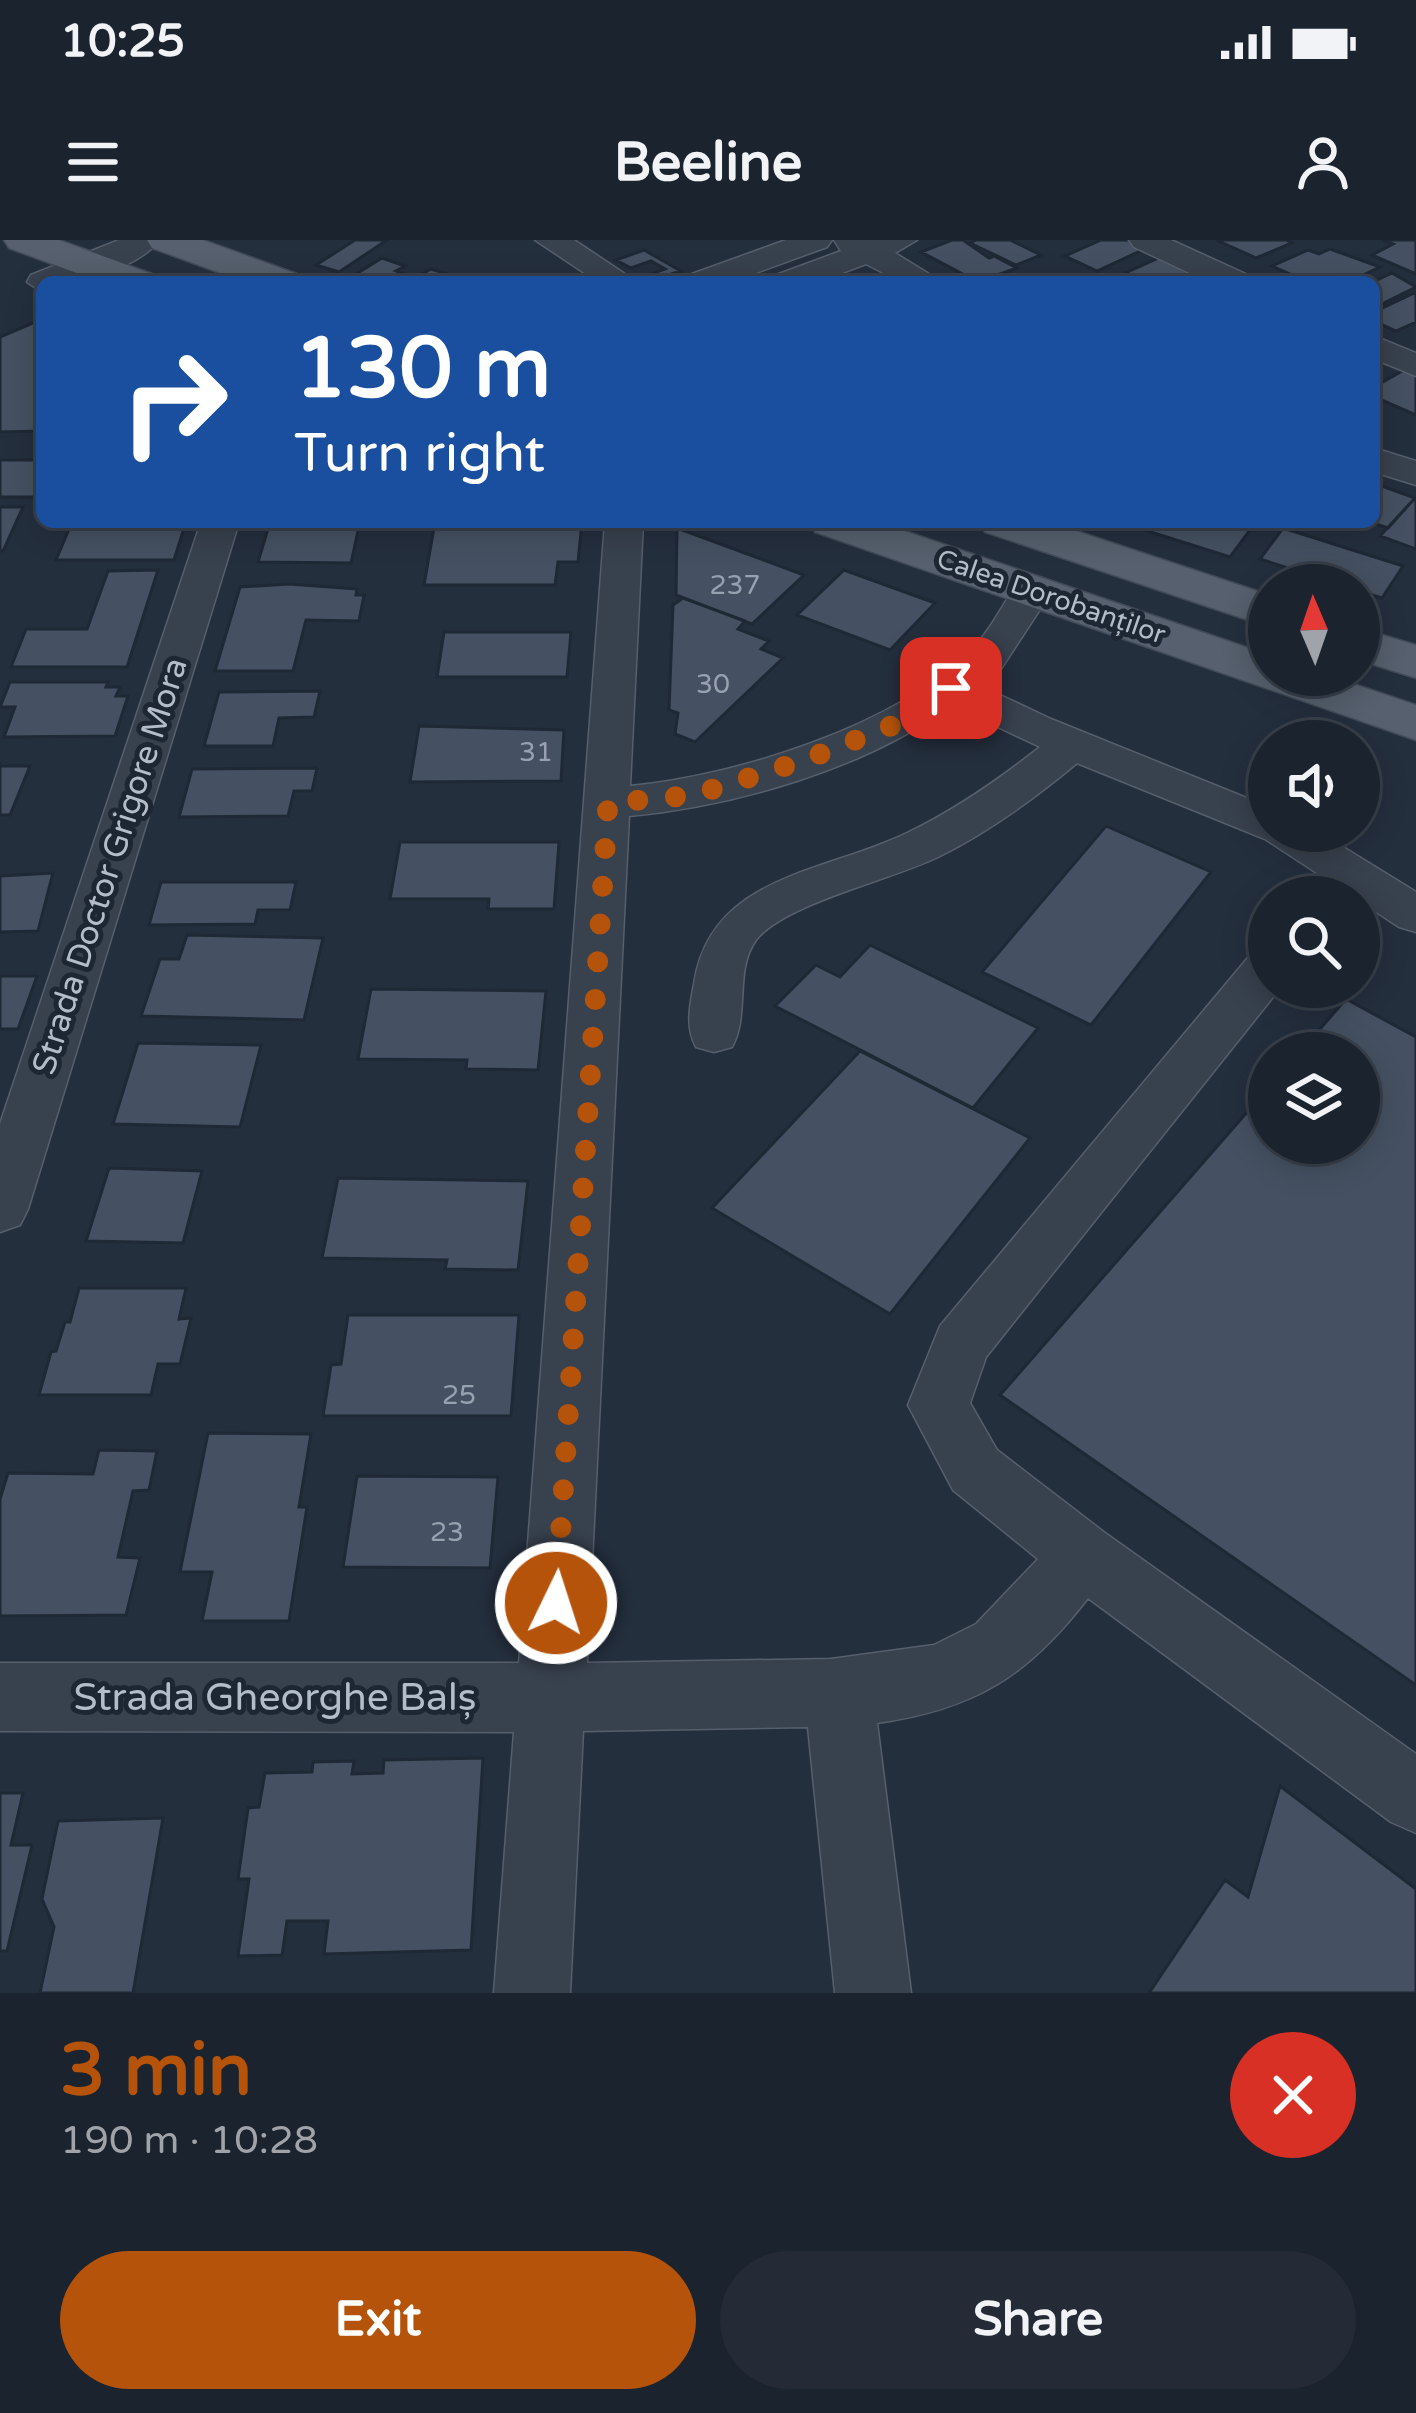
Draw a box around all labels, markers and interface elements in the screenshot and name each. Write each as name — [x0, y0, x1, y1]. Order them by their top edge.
text: 10:25 — [60, 15, 185, 69]
icon: menu — [60, 129, 126, 195]
icon: person — [1290, 129, 1356, 195]
text: Beeline — [614, 130, 802, 195]
text: 130 m — [294, 319, 551, 420]
icon: right — [96, 324, 252, 480]
text: Turn right — [294, 421, 545, 486]
street label: Calea Dorobanților — [932, 542, 1170, 652]
north arrow — [1248, 564, 1380, 696]
map controls — [1248, 564, 1380, 1164]
house number: 237 — [710, 569, 760, 602]
pin — [900, 637, 1002, 739]
street label: Strada Doctor Grigore Mora — [24, 653, 196, 1079]
icon: arrive — [918, 655, 984, 721]
house number: 30 — [696, 668, 730, 701]
button: sound — [1248, 720, 1380, 852]
house number: 31 — [519, 736, 553, 769]
button: search — [1248, 876, 1380, 1008]
button: layers — [1248, 1032, 1380, 1164]
house number: 25 — [442, 1379, 476, 1412]
house number: 23 — [430, 1516, 464, 1549]
position arrow — [493, 1540, 619, 1666]
street label: Strada Gheorghe Balș — [74, 1674, 476, 1721]
text: 3 min — [60, 2028, 252, 2115]
button: close — [1230, 2032, 1356, 2158]
text: 190 m · 10:28 — [60, 2117, 318, 2164]
button: Exit — [60, 2251, 696, 2389]
button: Share — [720, 2251, 1356, 2389]

